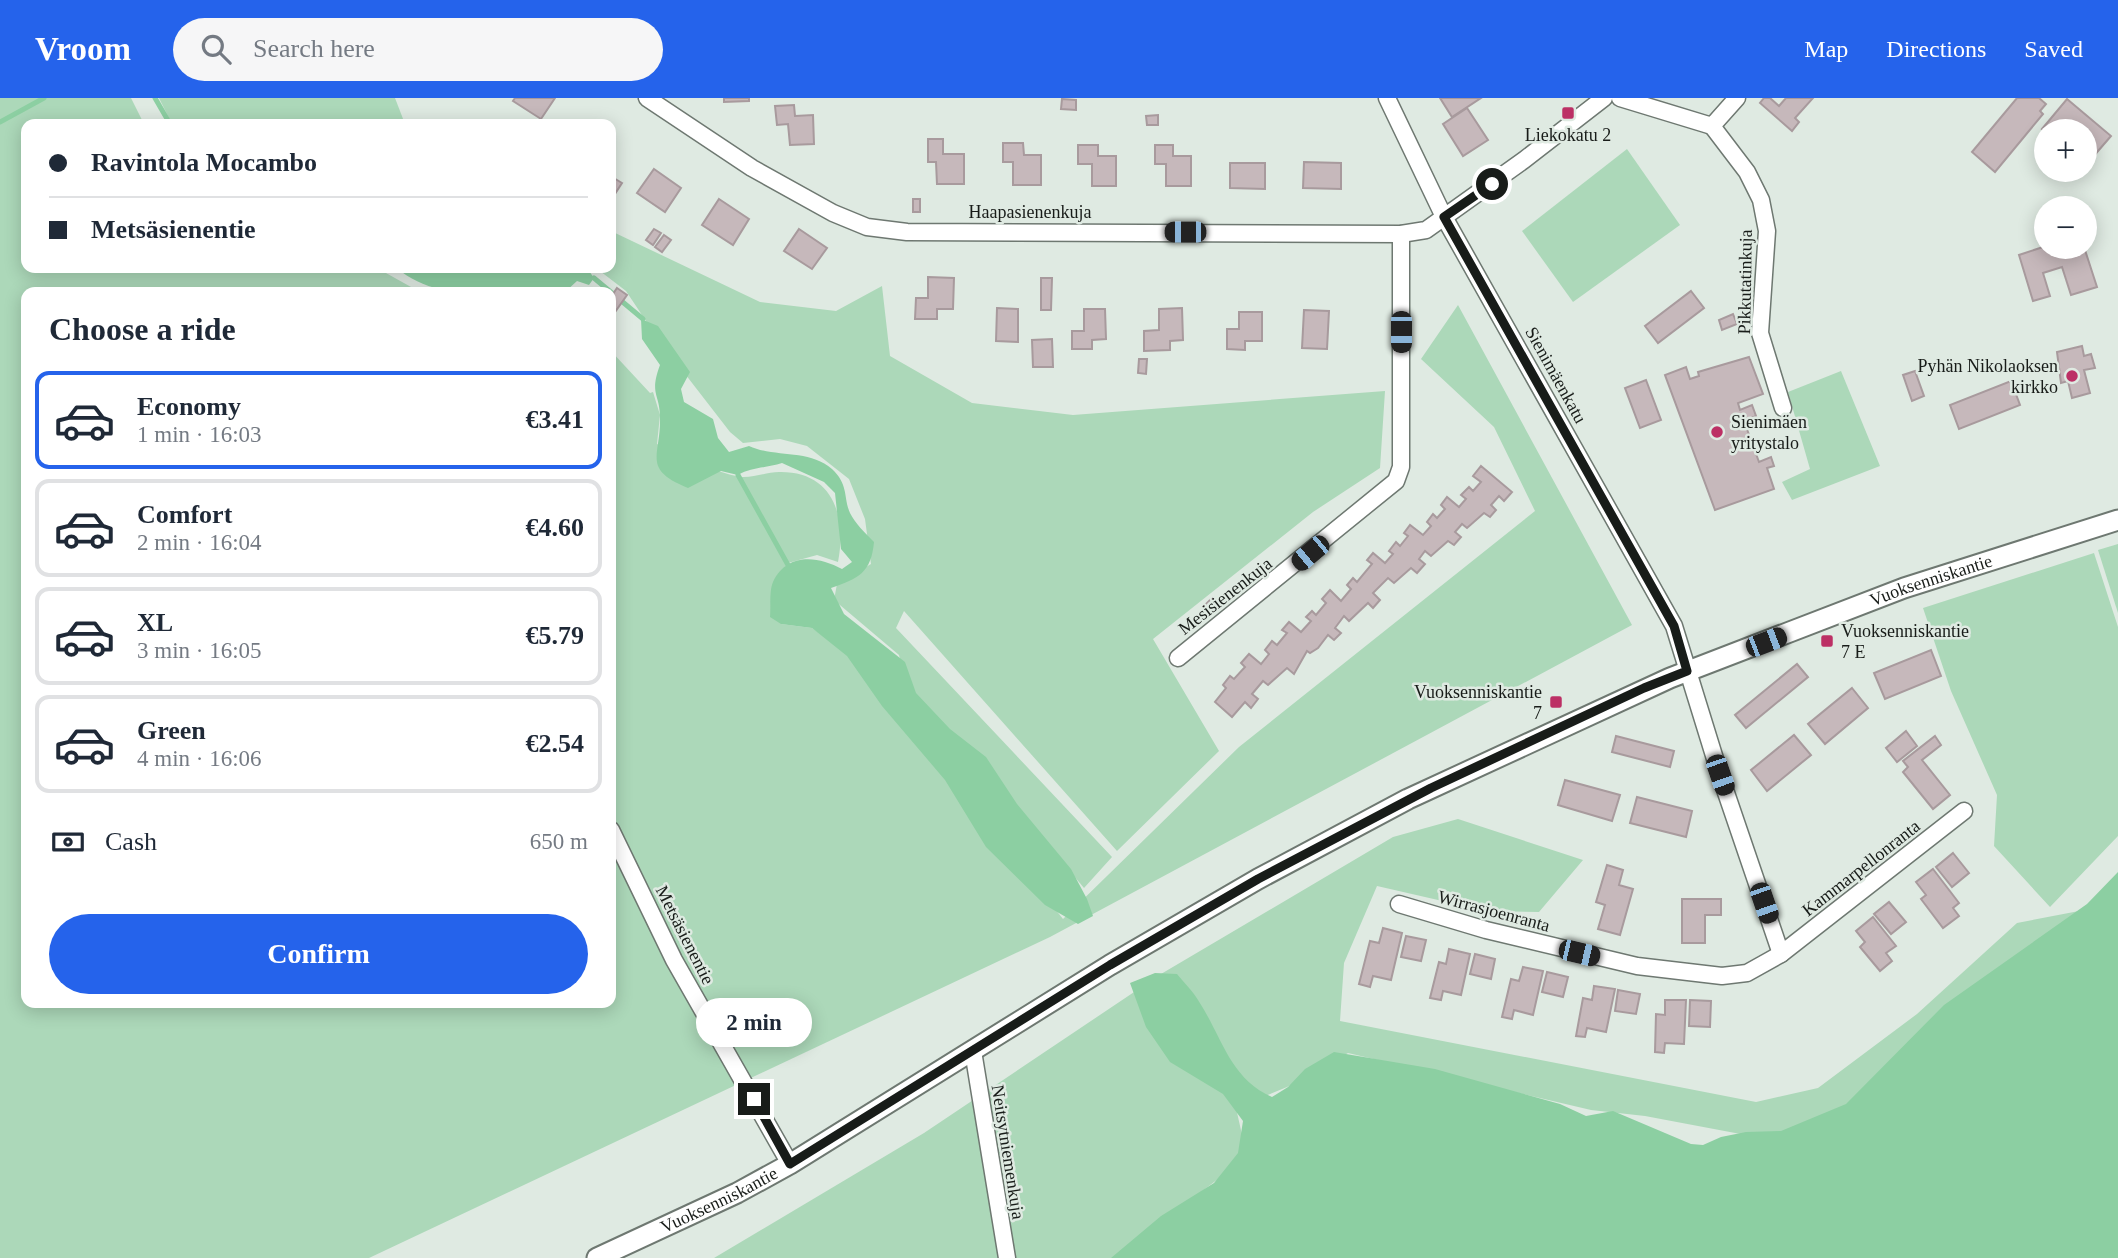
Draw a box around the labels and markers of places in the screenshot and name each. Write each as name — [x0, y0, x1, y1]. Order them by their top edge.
marker: Liekokatu 2 — [1560, 105, 1576, 121]
place label: Liekokatu 2 — [1525, 125, 1611, 145]
place label: Pyhän Nikolaoksen kirkko — [1918, 356, 2058, 397]
marker: Pyhän Nikolaoksen kirkko — [2064, 368, 2080, 384]
place label: Sienimäen yritystalo — [1731, 412, 1807, 453]
marker: Sienimäen yritystalo — [1709, 424, 1725, 440]
place label: Vuoksenniskantie 7 E — [1841, 621, 1969, 662]
marker: Vuoksenniskantie 7 E — [1819, 633, 1835, 649]
place label: Vuoksenniskantie 7 — [1414, 682, 1542, 723]
marker: Vuoksenniskantie 7 — [1548, 694, 1564, 710]

